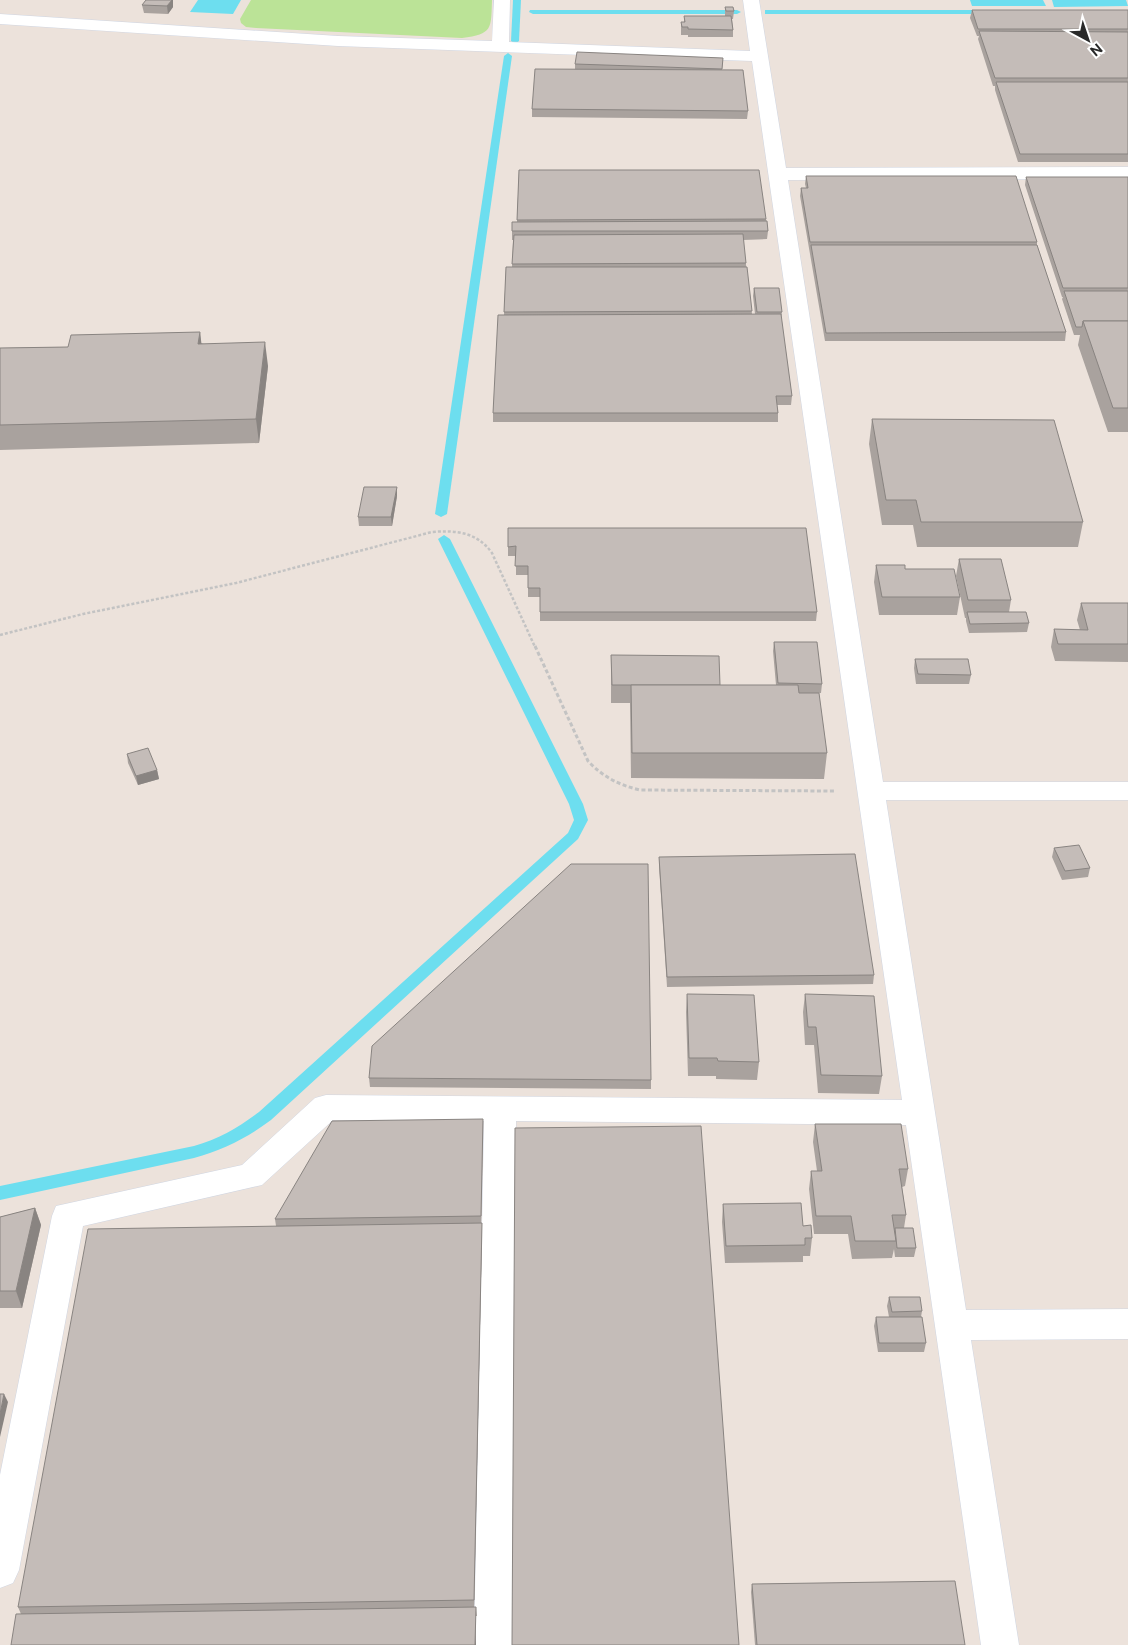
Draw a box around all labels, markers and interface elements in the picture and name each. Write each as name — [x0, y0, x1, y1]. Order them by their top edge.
north arrow — [1063, 15, 1113, 65]
text: N — [1087, 40, 1106, 60]

